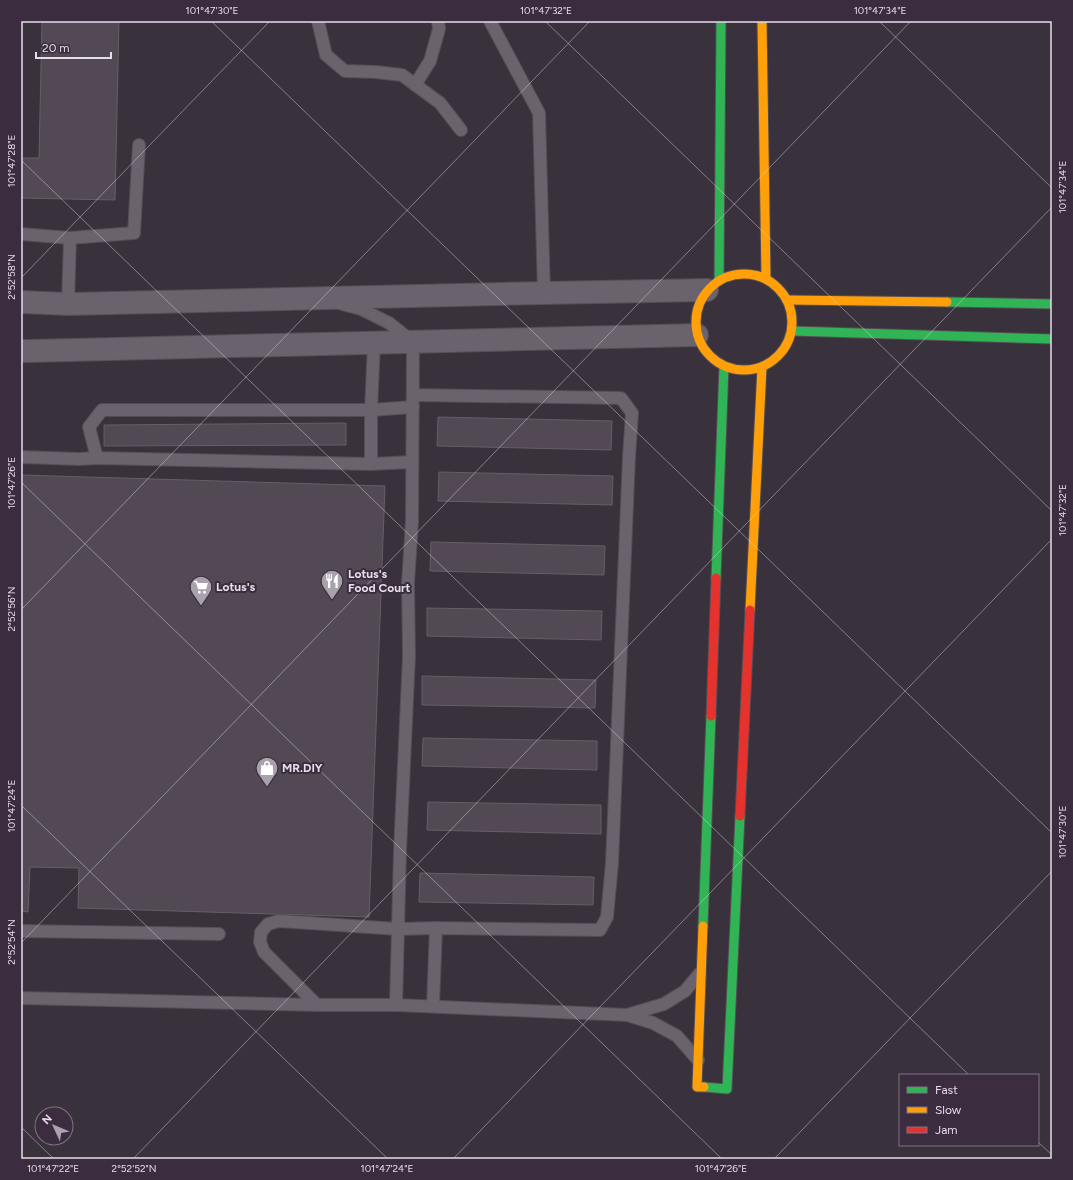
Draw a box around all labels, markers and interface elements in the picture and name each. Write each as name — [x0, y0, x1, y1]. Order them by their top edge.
text: 101°47'30"E — [186, 4, 239, 17]
text: 101°47'32"E — [520, 4, 572, 17]
text: 101°47'34"E — [854, 4, 906, 17]
scale bar — [36, 34, 111, 60]
text: 20 m — [42, 41, 70, 55]
text: 101°47'28"E — [5, 135, 18, 187]
text: 101°47'34"E — [1056, 161, 1069, 213]
text: 2°52'58"N — [5, 254, 18, 300]
text: 101°47'26"E — [5, 457, 18, 509]
text: 101°47'32"E — [1056, 484, 1069, 536]
place label: Lotus's Food Court — [348, 567, 411, 595]
restaurant icon: Lotus's Food Court — [319, 568, 345, 601]
supermarket icon: Lotus's — [188, 574, 214, 607]
place label: Lotus's — [216, 580, 256, 594]
text: 2°52'56"N — [5, 587, 18, 631]
shop icon: MR.DIY — [254, 755, 280, 788]
place label: MR.DIY — [282, 761, 323, 775]
text: 101°47'24"E — [5, 779, 18, 832]
text: 101°47'30"E — [1056, 805, 1069, 858]
text: 2°52'54"N — [5, 919, 18, 965]
legend — [899, 1074, 1039, 1146]
text: Fast — [935, 1083, 958, 1097]
text: Slow — [935, 1103, 962, 1117]
north arrow — [34, 1106, 74, 1146]
text: N — [40, 1112, 55, 1127]
text: Jam — [935, 1123, 958, 1137]
text: 101°47'22"E — [27, 1162, 79, 1175]
text: 2°52'52"N — [112, 1162, 156, 1175]
text: 101°47'24"E — [361, 1162, 414, 1175]
text: 101°47'26"E — [695, 1162, 747, 1175]

